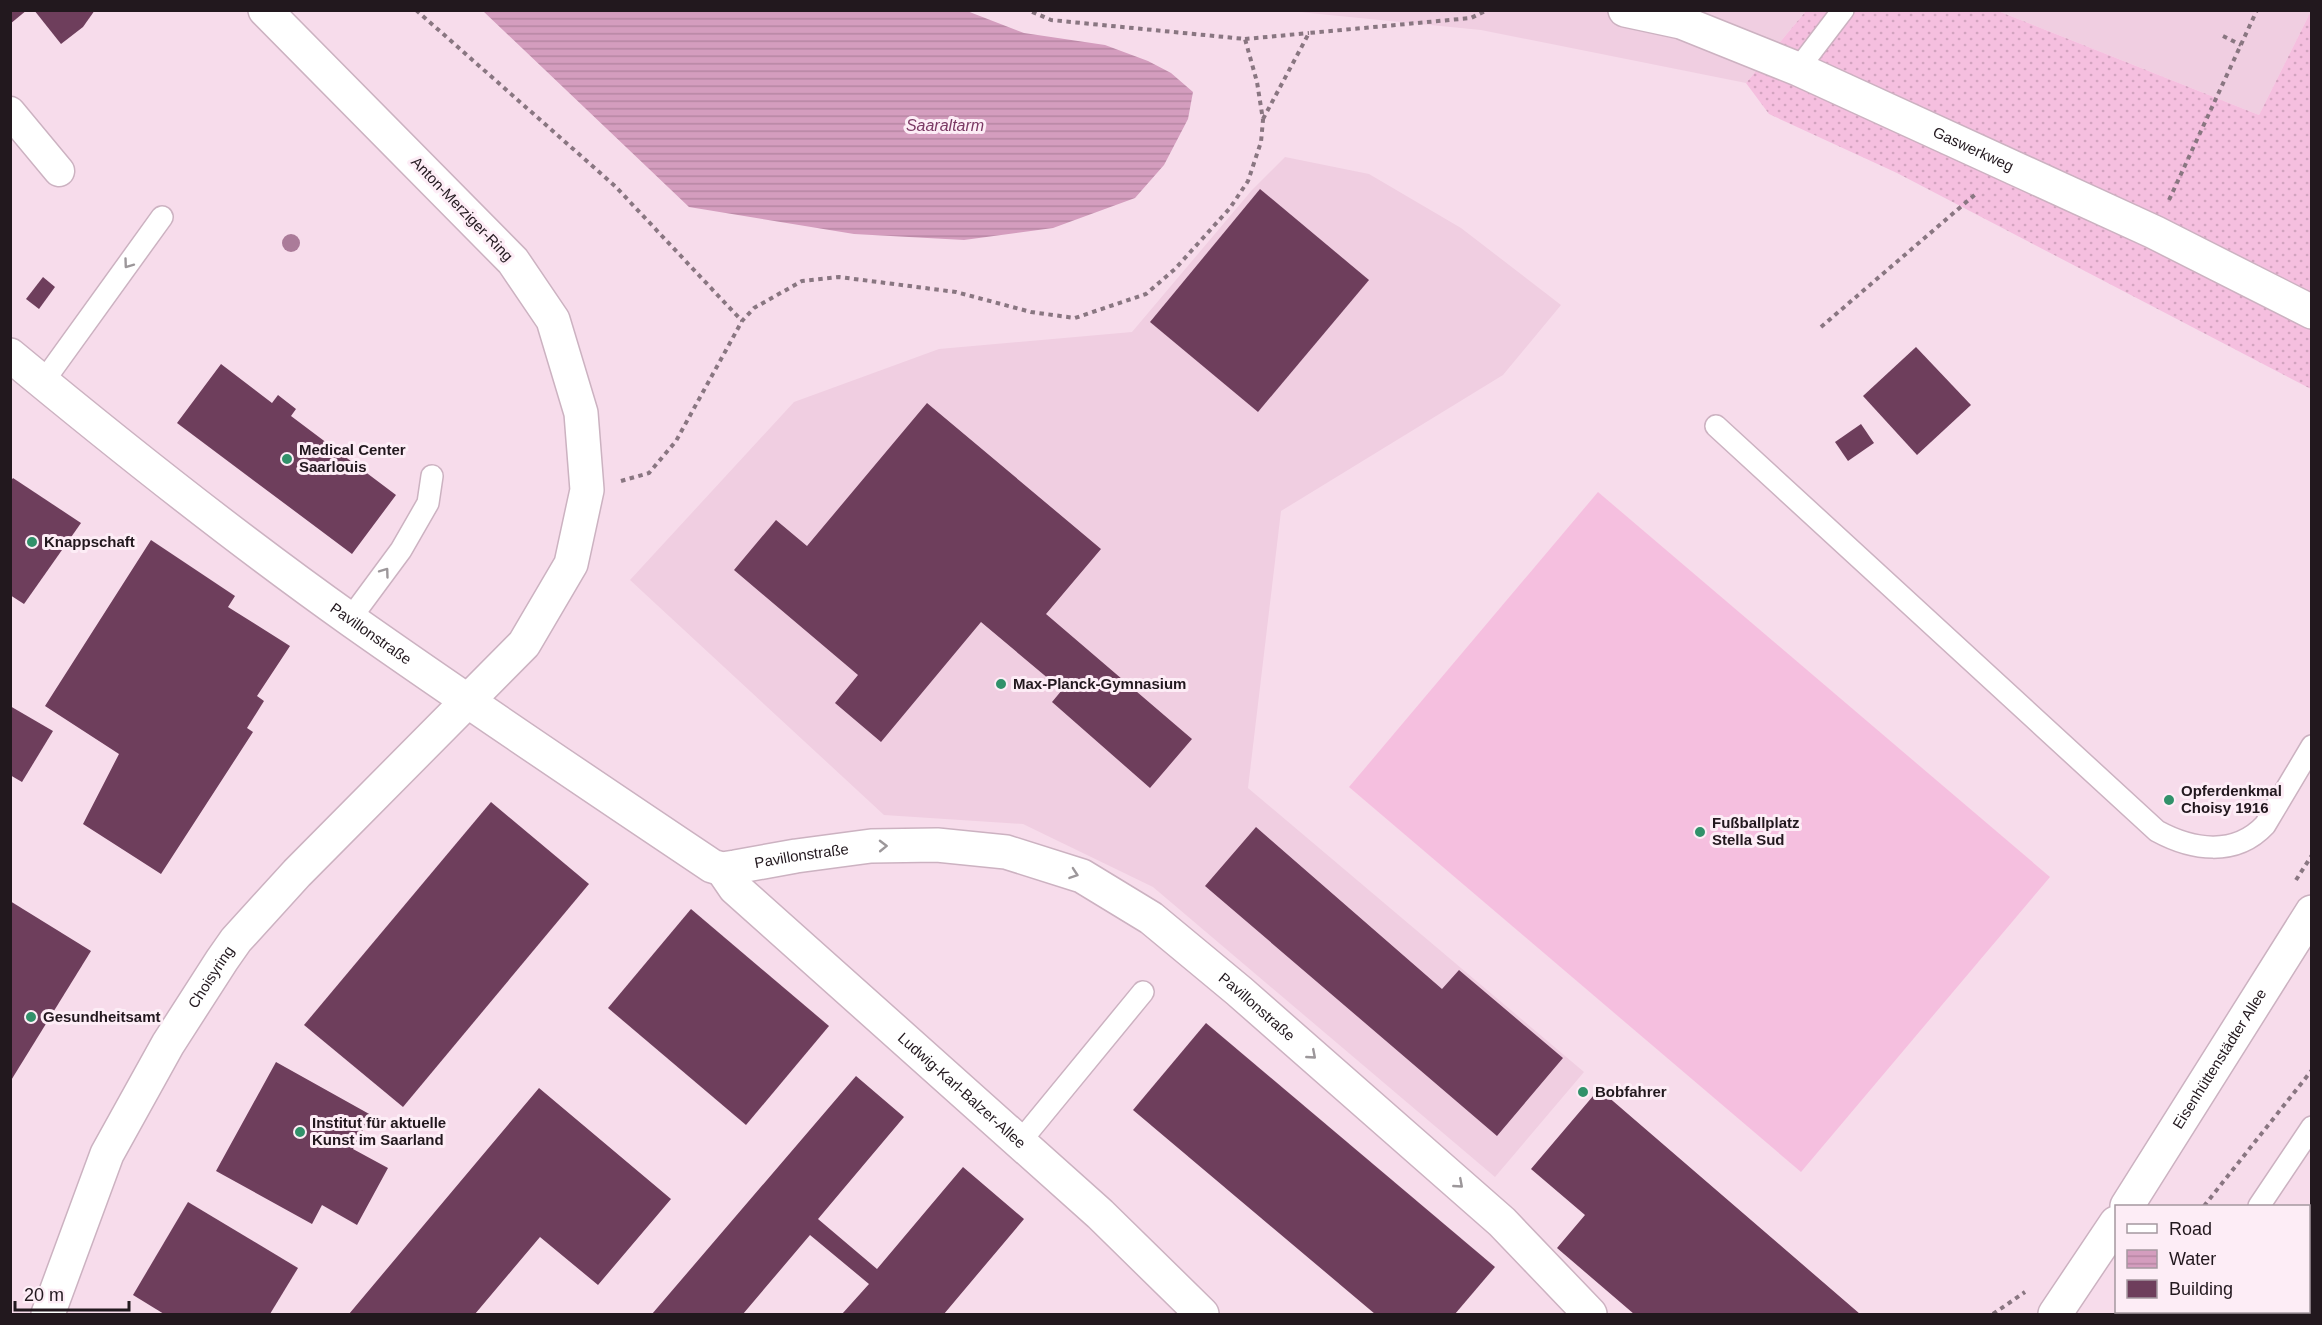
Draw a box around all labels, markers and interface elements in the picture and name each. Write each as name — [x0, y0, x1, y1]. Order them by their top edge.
water label: Saaraltarm — [906, 117, 984, 134]
street label: Gaswerkweg — [1930, 123, 2016, 175]
street label: Anton-Merziger-Ring — [408, 153, 517, 264]
one-way arrow — [124, 258, 135, 269]
place label: Medical Center Saarlouis — [299, 441, 406, 475]
marker: Medical Center Saarlouis — [280, 452, 294, 466]
place label: Knappschaft — [44, 533, 135, 550]
marker: Knappschaft — [25, 535, 39, 549]
one-way arrow — [378, 568, 389, 579]
street label: Pavillonstraße — [327, 599, 415, 668]
place label: Max-Planck-Gymnasium — [1013, 675, 1186, 692]
marker: Max-Planck-Gymnasium — [994, 677, 1008, 691]
place label: Opferdenkmal Choisy 1916 — [2181, 782, 2282, 816]
marker: Opferdenkmal Choisy 1916 — [2162, 793, 2176, 807]
place label: Fußballplatz Stella Sud — [1712, 814, 1800, 848]
marker: Fußballplatz Stella Sud — [1693, 825, 1707, 839]
street label: Pavillonstraße — [753, 840, 850, 871]
one-way arrow — [879, 840, 888, 852]
one-way arrow — [1069, 866, 1079, 879]
street label: Choisyring — [184, 942, 237, 1011]
street label: Pavillonstraße — [1216, 969, 1299, 1044]
street label: Eisenhüttenstädter Allee — [2169, 985, 2270, 1131]
place label: Gesundheitsamt — [43, 1008, 161, 1025]
marker: Gesundheitsamt — [24, 1010, 38, 1024]
street label: Ludwig-Karl-Balzer-Allee — [895, 1029, 1029, 1151]
one-way arrow — [1305, 1048, 1316, 1059]
place label: Bobfahrer — [1595, 1083, 1667, 1100]
marker: Bobfahrer — [1576, 1085, 1590, 1099]
place label: Institut für aktuelle Kunst im Saarland — [312, 1114, 446, 1148]
marker: Institut für aktuelle Kunst im Saarland — [293, 1125, 307, 1139]
one-way arrow — [1452, 1177, 1462, 1188]
legend — [2115, 1205, 2310, 1313]
text: Road — [2169, 1219, 2212, 1239]
text: Water — [2169, 1249, 2216, 1269]
scale bar — [15, 1274, 129, 1312]
text: Building — [2169, 1279, 2233, 1299]
text: 20 m — [24, 1285, 64, 1305]

